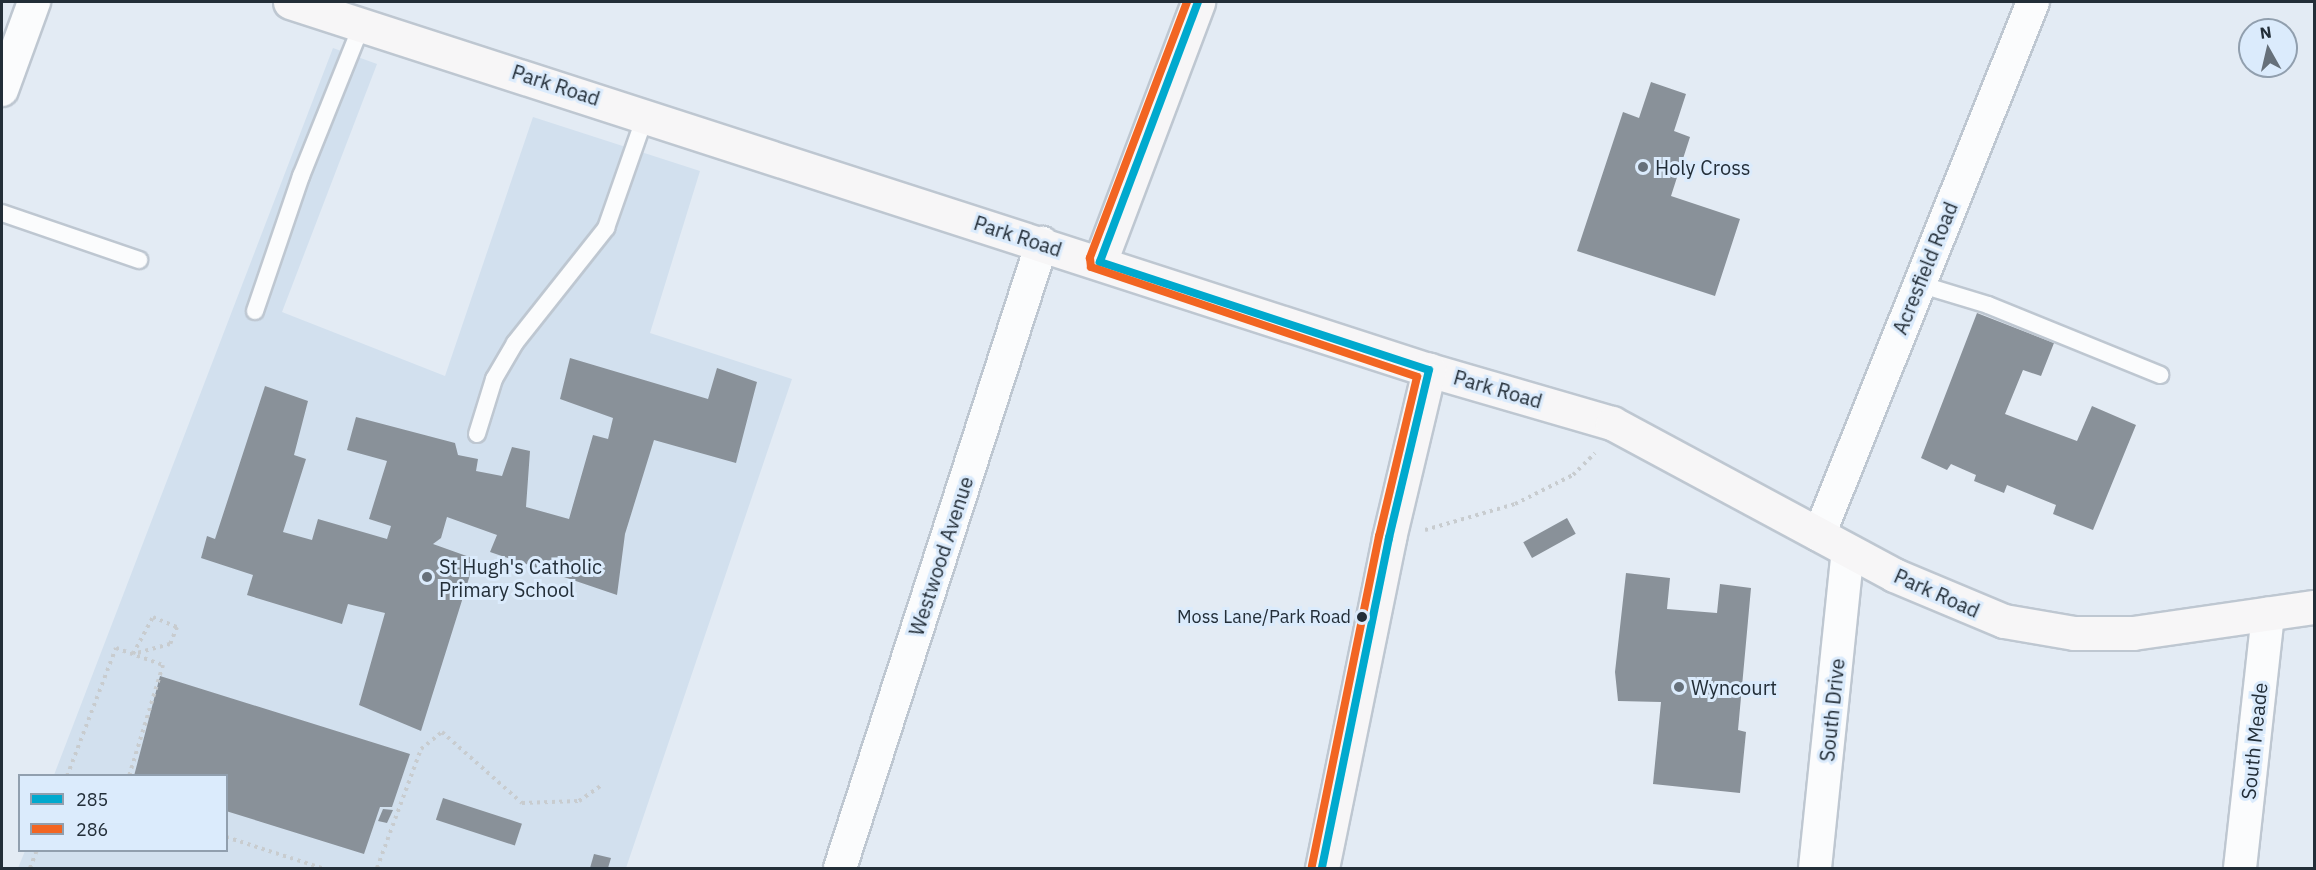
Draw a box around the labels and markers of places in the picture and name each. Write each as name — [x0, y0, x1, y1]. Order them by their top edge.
place label: Holy Cross — [1655, 155, 1750, 179]
marker: Holy Cross — [1636, 160, 1650, 174]
place label: St Hugh's Catholic Primary School — [439, 554, 602, 601]
marker: St Hugh's Catholic Primary School — [420, 570, 434, 584]
place label: Moss Lane/Park Road — [1177, 606, 1351, 628]
marker: Moss Lane/Park Road — [1356, 611, 1368, 623]
place label: Wyncourt — [1691, 675, 1777, 699]
marker: Wyncourt — [1672, 680, 1686, 694]

